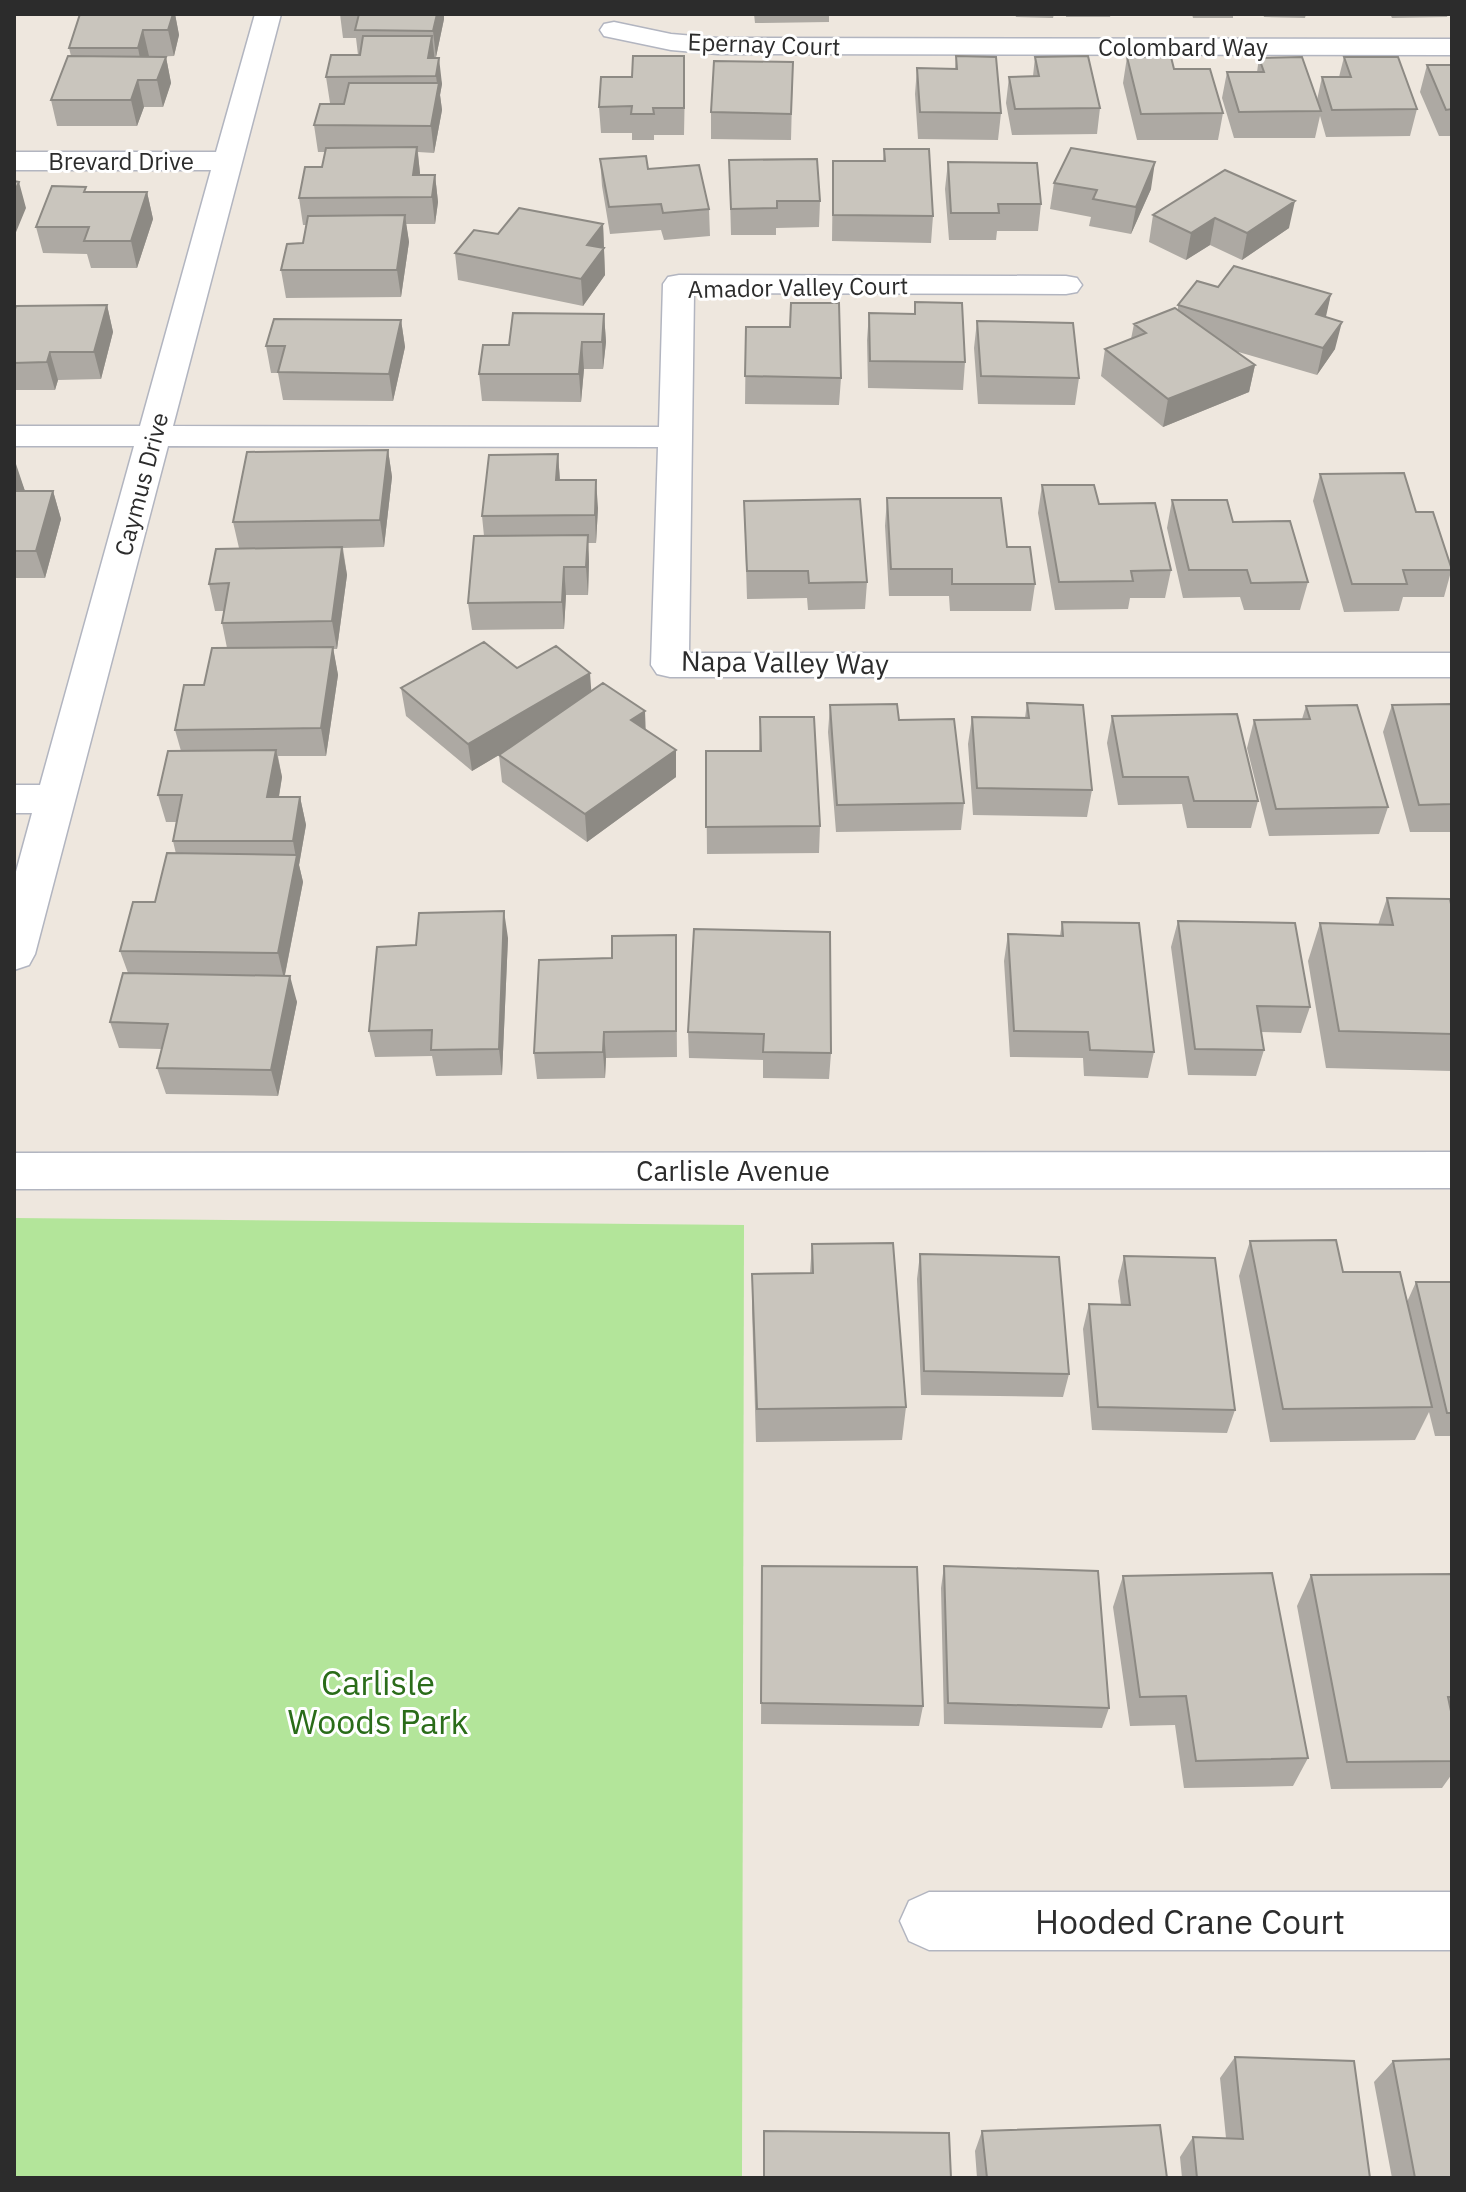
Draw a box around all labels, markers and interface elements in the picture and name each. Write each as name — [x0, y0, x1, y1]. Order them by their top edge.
street label: Epernay Court — [687, 25, 841, 63]
street label: Colombard Way — [1098, 31, 1268, 63]
street label: Brevard Drive — [48, 145, 194, 177]
street label: Amador Valley Court — [687, 269, 909, 305]
street label: Caymus Drive — [106, 409, 176, 559]
street label: Napa Valley Way — [681, 642, 889, 682]
street label: Carlisle Avenue — [636, 1152, 830, 1189]
park label: Carlisle Woods Park — [288, 1660, 469, 1743]
street label: Hooded Crane Court — [1035, 1899, 1345, 1943]

